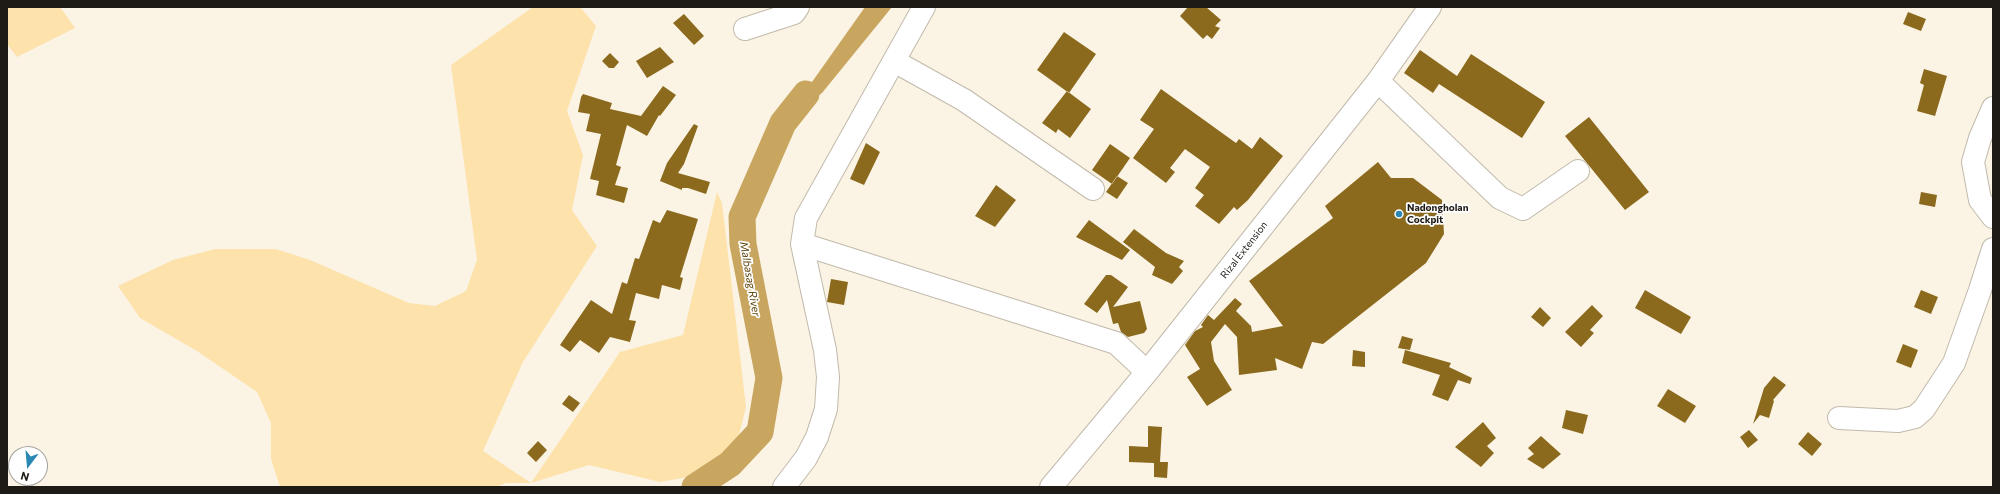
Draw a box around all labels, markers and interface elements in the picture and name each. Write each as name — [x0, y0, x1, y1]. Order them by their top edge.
place label: Nadongholan Cockpit — [1407, 202, 1468, 226]
marker: Nadongholan Cockpit — [1394, 209, 1404, 219]
street label: Rizal Extension — [1218, 219, 1270, 281]
water label: Malbasag River — [737, 240, 763, 318]
north arrow — [8, 446, 48, 486]
text: N — [19, 470, 31, 484]

